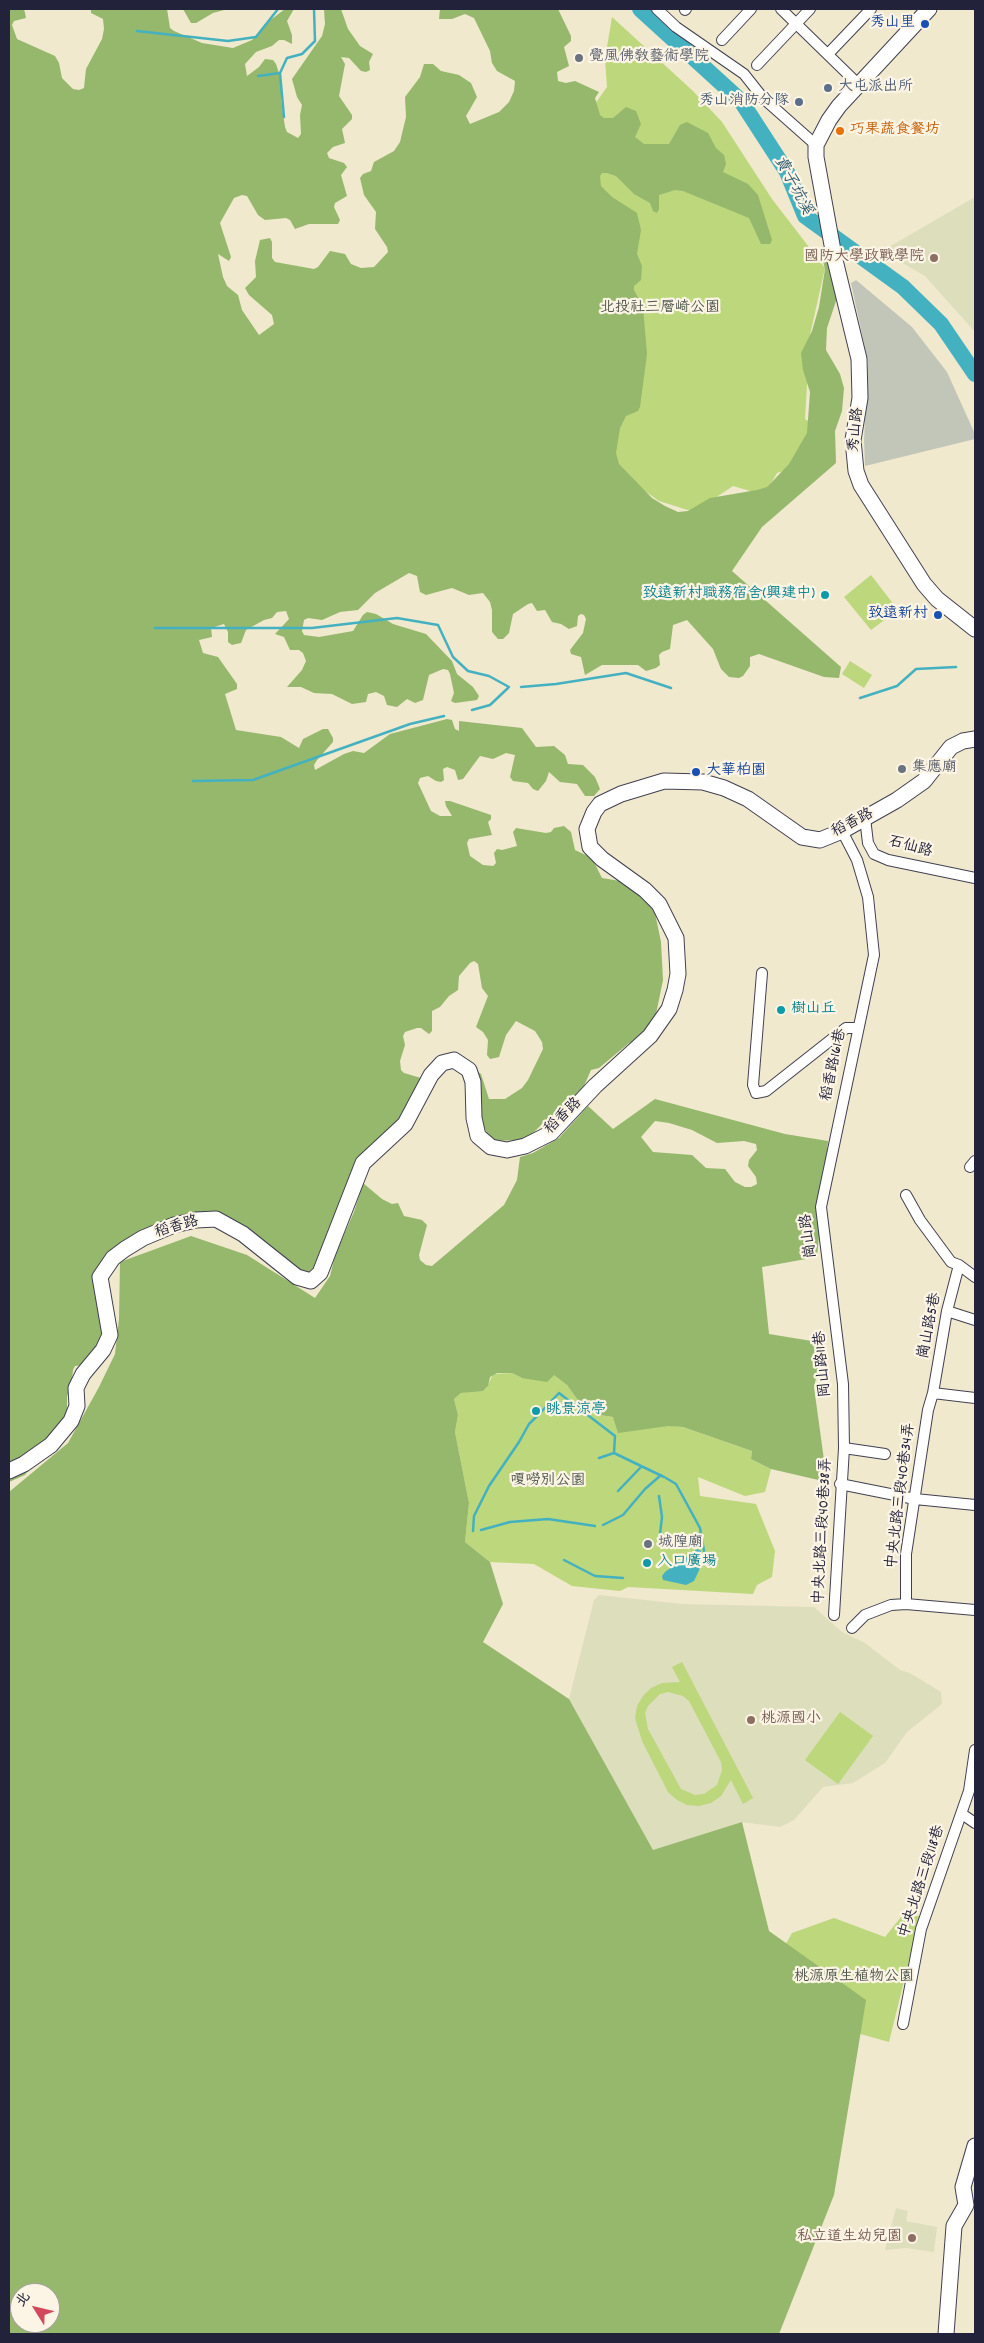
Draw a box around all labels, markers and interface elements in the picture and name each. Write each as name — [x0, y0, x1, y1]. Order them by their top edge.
place label: 秀山里 — [870, 15, 915, 33]
marker: 秀山里 — [919, 18, 931, 30]
place label: 覺風佛教藝術學院 — [589, 49, 709, 67]
marker: 覺風佛教藝術學院 — [573, 52, 585, 64]
place label: 大屯派出所 — [838, 79, 913, 97]
marker: 大屯派出所 — [822, 82, 834, 94]
place label: 秀山消防分隊 — [699, 93, 789, 111]
marker: 秀山消防分隊 — [793, 96, 805, 108]
place label: 巧果蔬食餐坊 — [850, 122, 940, 140]
marker: 巧果蔬食餐坊 — [834, 125, 846, 137]
water label: 貴子坑溪 — [769, 153, 815, 219]
place label: 國防大學政戰學院 — [804, 249, 924, 267]
marker: 國防大學政戰學院 — [928, 252, 940, 264]
park label: 北投社三層崎公園 — [600, 300, 720, 318]
street label: 秀山路 — [846, 407, 868, 453]
place label: 致遠新村職務宿舍(興建中) — [643, 586, 815, 604]
marker: 致遠新村職務宿舍(興建中) — [819, 589, 831, 601]
place label: 致遠新村 — [868, 606, 928, 624]
marker: 致遠新村 — [932, 609, 944, 621]
place label: 集應廟 — [912, 760, 957, 778]
place label: 大華柏園 — [706, 763, 766, 781]
marker: 集應廟 — [896, 763, 908, 775]
marker: 大華柏園 — [690, 766, 702, 778]
street label: 稻香路 — [829, 806, 877, 842]
street label: 石仙路 — [886, 833, 934, 863]
place label: 樹山丘 — [791, 1001, 836, 1019]
marker: 樹山丘 — [775, 1004, 787, 1016]
street label: 稻香路161巷 — [819, 1027, 851, 1103]
street label: 稻香路 — [542, 1095, 586, 1139]
street label: 稻香路 — [153, 1213, 201, 1243]
street label: 崗山路 — [798, 1213, 822, 1259]
street label: 崗山路5巷 — [916, 1291, 946, 1361]
street label: 岡山路11巷 — [812, 1330, 836, 1398]
place label: 眺景涼亭 — [546, 1402, 606, 1420]
marker: 眺景涼亭 — [530, 1405, 542, 1417]
street label: 中央北路三段40巷34弄 — [884, 1422, 920, 1570]
street label: 中央北路三段40巷38弄 — [811, 1457, 837, 1605]
park label: 嗄嘮別公園 — [511, 1473, 585, 1491]
place label: 城隍廟 — [658, 1535, 703, 1553]
marker: 城隍廟 — [642, 1538, 654, 1550]
place label: 入口廣場 — [657, 1554, 717, 1572]
marker: 入口廣場 — [641, 1557, 653, 1569]
place label: 桃源國小 — [761, 1711, 821, 1729]
marker: 桃源國小 — [745, 1714, 757, 1726]
street label: 中央北路三段118巷 — [896, 1823, 950, 1941]
park label: 桃源原生植物公園 — [794, 1969, 914, 1987]
place label: 私立道生幼兒園 — [797, 2229, 902, 2247]
marker: 私立道生幼兒園 — [906, 2232, 918, 2244]
north arrow — [10, 2283, 60, 2333]
text: 北 — [11, 2288, 36, 2311]

